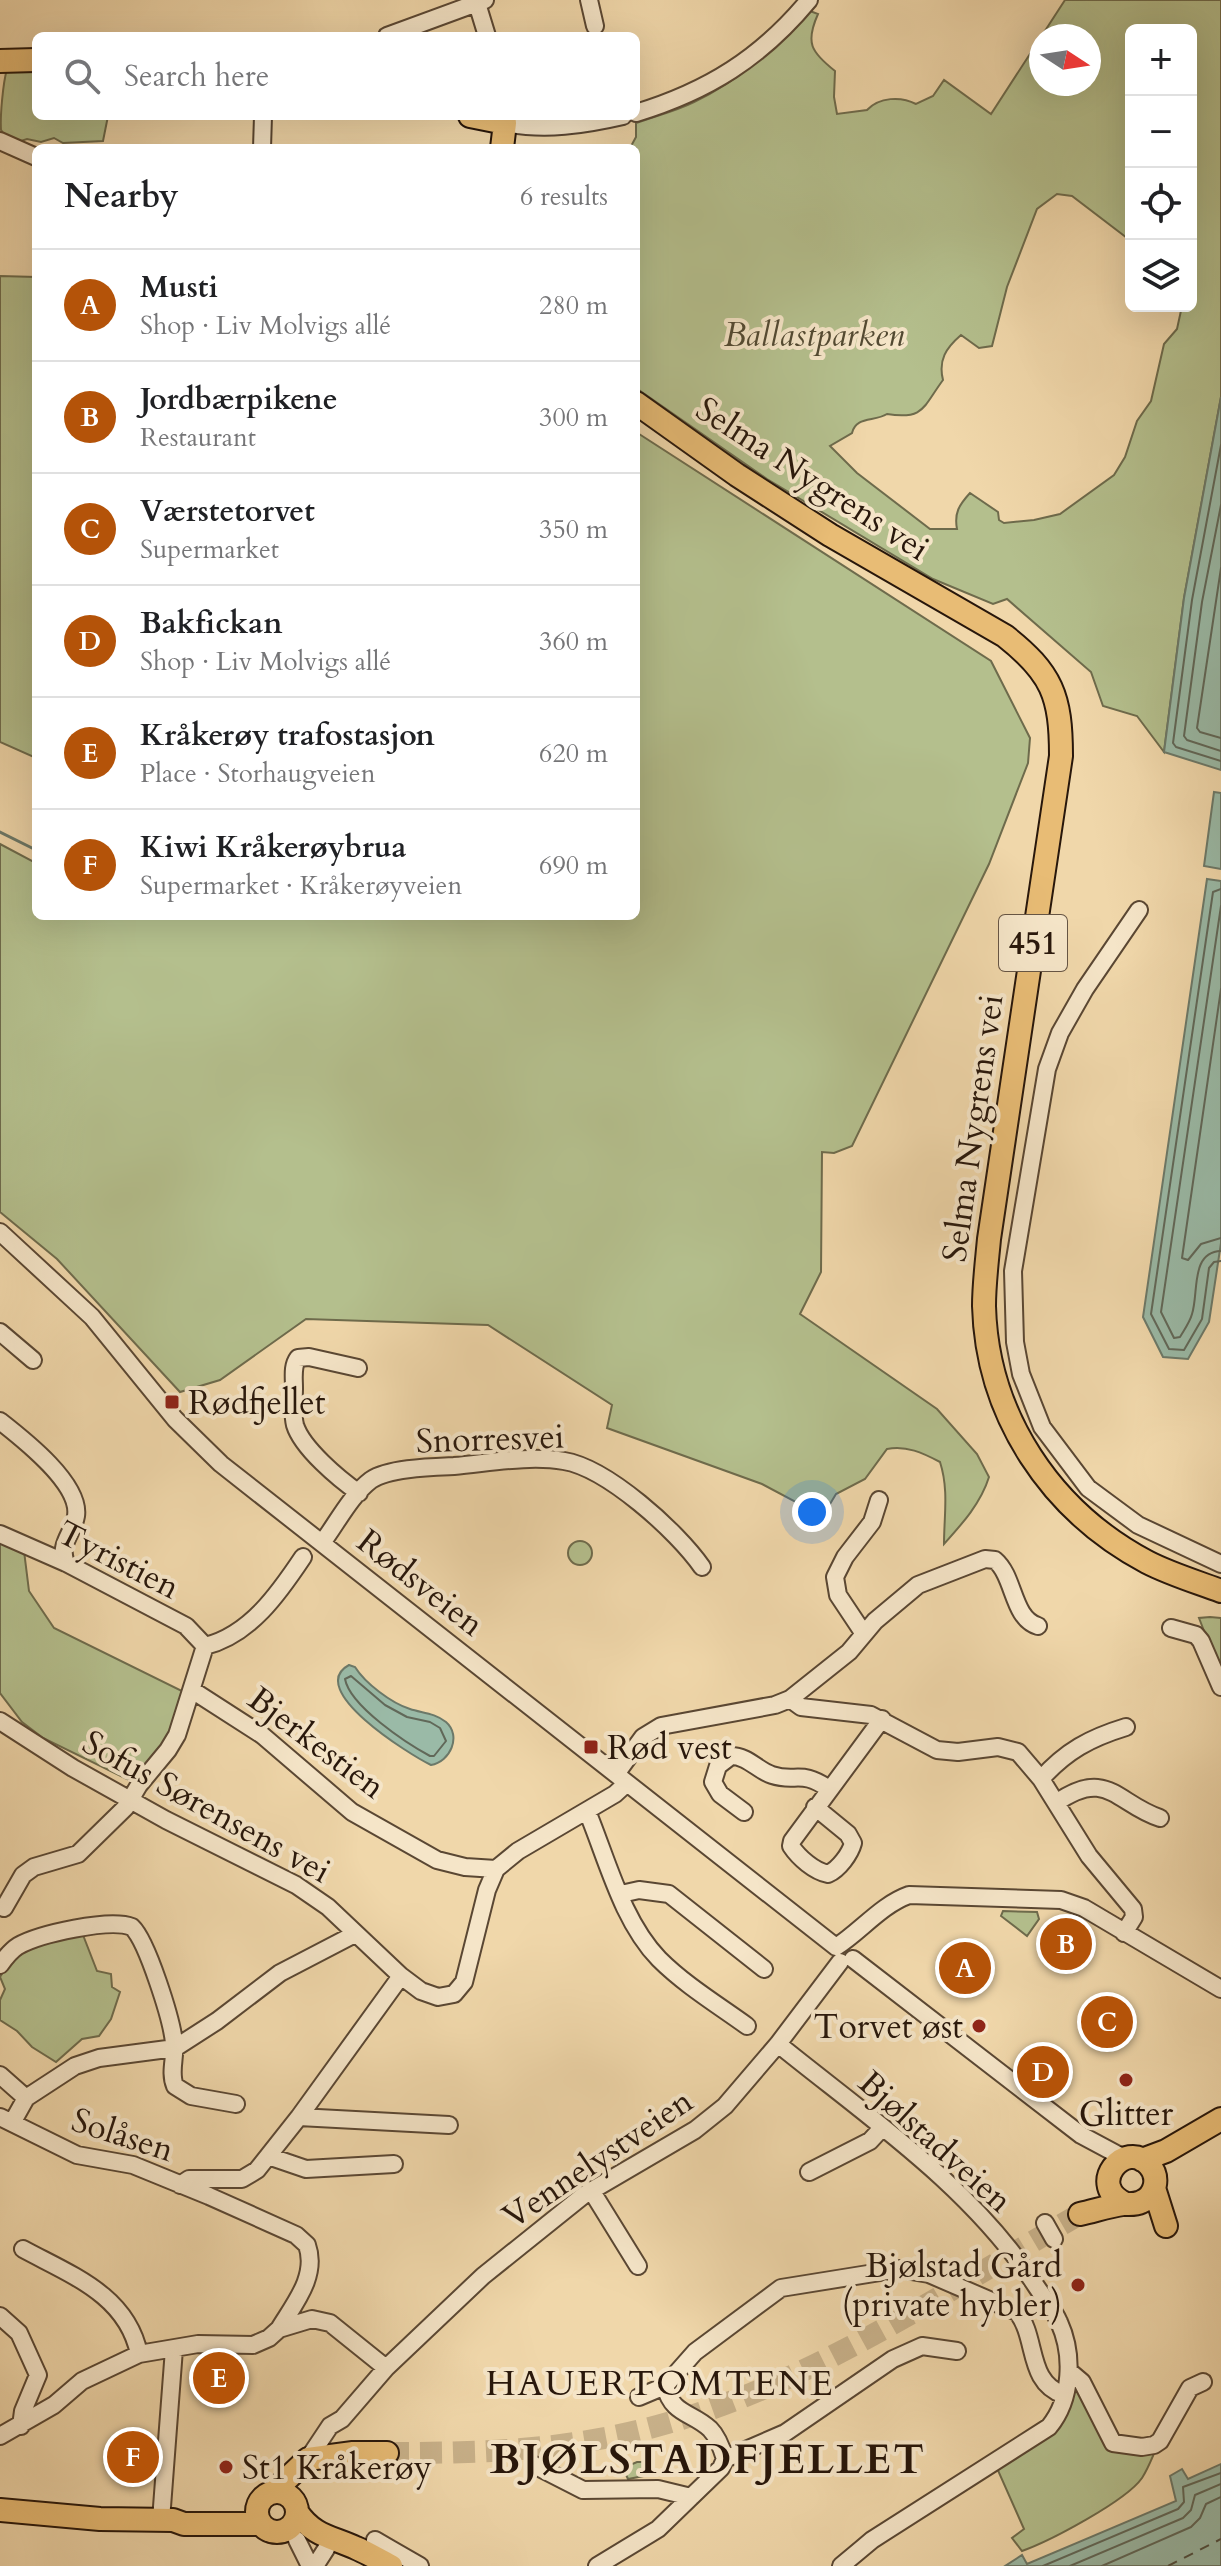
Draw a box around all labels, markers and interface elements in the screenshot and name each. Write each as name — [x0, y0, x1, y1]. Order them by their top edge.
north arrow — [1029, 24, 1101, 96]
map controls — [1125, 24, 1197, 312]
button: + — [1125, 24, 1197, 96]
search box — [32, 32, 640, 120]
icon: search — [60, 54, 104, 98]
text: Search here — [124, 56, 269, 97]
button: − — [1125, 96, 1197, 168]
button: locate — [1125, 168, 1197, 240]
text: Nearby — [64, 173, 179, 219]
text: 6 results — [520, 179, 608, 214]
button: layers — [1125, 240, 1197, 312]
text: Musti — [140, 267, 218, 308]
text: A — [80, 288, 100, 323]
text: 280 m — [539, 288, 608, 323]
text: Shop · Liv Molvigs allé — [140, 308, 391, 343]
park label: Ballastparken — [724, 312, 905, 358]
text: Jordbærpikene — [140, 379, 338, 420]
street label: Selma Nygrens vei — [687, 386, 938, 572]
text: B — [81, 400, 99, 435]
text: 300 m — [539, 400, 608, 435]
text: Restaurant — [140, 420, 256, 455]
text: Værstetorvet — [140, 491, 315, 532]
text: C — [80, 512, 100, 547]
text: 350 m — [539, 512, 608, 547]
text: Supermarket — [140, 532, 279, 567]
text: Bakfickan — [140, 603, 283, 644]
text: D — [79, 624, 101, 659]
text: 360 m — [539, 624, 608, 659]
text: Shop · Liv Molvigs allé — [140, 644, 391, 679]
text: Kråkerøy trafostasjon — [140, 715, 435, 756]
text: E — [82, 736, 98, 771]
text: 620 m — [539, 736, 608, 771]
text: Place · Storhaugveien — [140, 756, 375, 791]
text: Kiwi Kråkerøybrua — [140, 827, 406, 868]
text: F — [82, 848, 98, 883]
text: 690 m — [539, 848, 608, 883]
text: Supermarket · Kråkerøyveien — [140, 868, 462, 903]
road number: 451 — [999, 915, 1067, 971]
street label: Selma Nygrens vei — [931, 991, 1015, 1265]
place label: Rødfjellet — [188, 1380, 326, 1426]
marker: Rødfjellet — [163, 1393, 181, 1411]
street label: Snorresvei — [415, 1413, 565, 1465]
your location — [792, 1492, 832, 1532]
street label: Tyristien — [50, 1510, 187, 1610]
street label: Rødsveien — [347, 1519, 493, 1647]
street label: Bjerkestien — [238, 1676, 394, 1809]
street label: Sofus Sørensens vei — [74, 1720, 339, 1894]
place label: Rød vest — [607, 1725, 732, 1771]
marker: Rød vest — [582, 1738, 600, 1756]
pin: B — [1040, 1914, 1092, 1974]
pin: A — [939, 1938, 991, 1998]
pin: C — [1081, 1992, 1133, 2052]
place label: Torvet øst — [813, 2004, 963, 2050]
marker: Torvet øst — [970, 2017, 988, 2035]
pin: D — [1017, 2042, 1069, 2102]
street label: Bjølstadveien — [848, 2060, 1022, 2223]
marker: Glitter — [1117, 2071, 1135, 2089]
street label: Vennelystveien — [493, 2078, 702, 2239]
place label: Glitter — [1079, 2091, 1174, 2137]
street label: Solåsen — [66, 2097, 180, 2173]
place label: Bjølstad Gård (private hybler) — [842, 2243, 1062, 2328]
marker: Bjølstad Gård (private hybler) — [1069, 2276, 1087, 2294]
pin: E — [193, 2348, 245, 2408]
district label: HAUERTOMTENE — [485, 2359, 835, 2408]
pin: F — [107, 2427, 159, 2487]
district label: BJØLSTADFJELLET — [490, 2431, 926, 2488]
place label: St1 Kråkerøy — [242, 2445, 432, 2491]
marker: St1 Kråkerøy — [217, 2458, 235, 2476]

